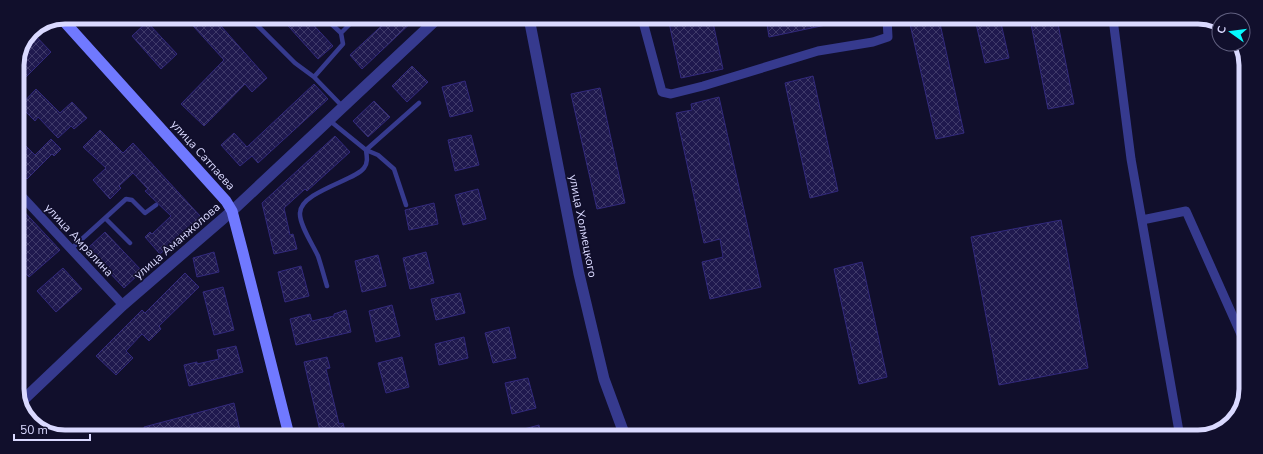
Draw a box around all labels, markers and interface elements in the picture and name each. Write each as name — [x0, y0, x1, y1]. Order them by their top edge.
north arrow — [1211, 12, 1251, 52]
text: С — [1214, 24, 1230, 35]
street label: улица Сатпаева — [167, 116, 239, 194]
street label: улица Холмецкого — [565, 173, 601, 279]
street label: улица Аманжолова — [130, 199, 224, 283]
street label: улица Амралина — [41, 200, 117, 280]
scale bar — [14, 416, 90, 442]
text: 50 m — [20, 422, 48, 438]

